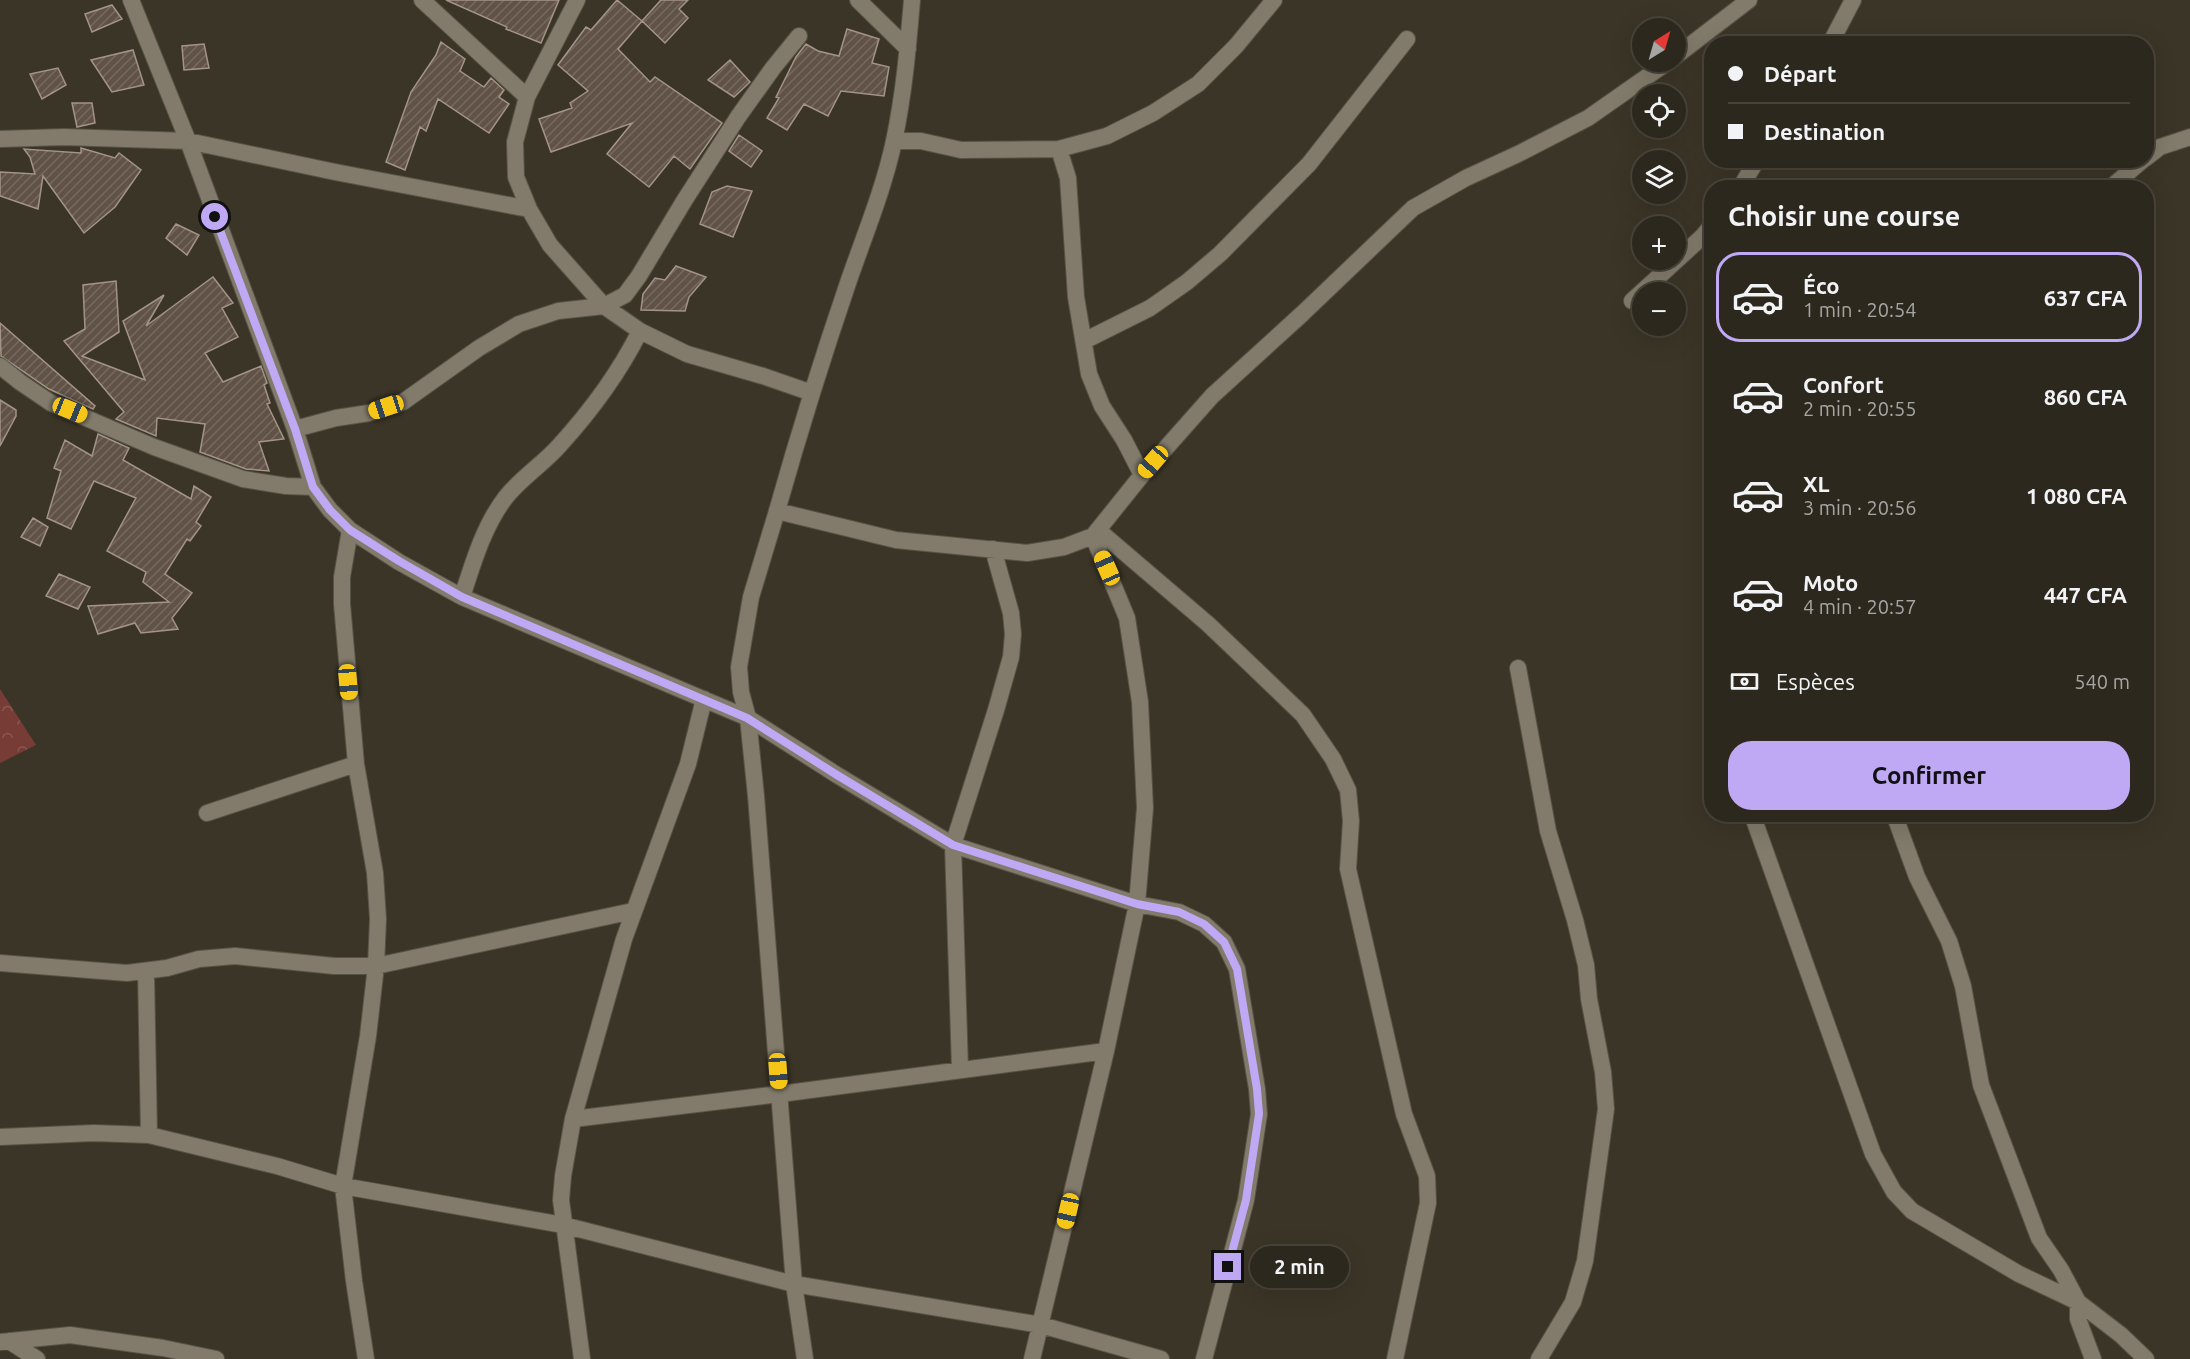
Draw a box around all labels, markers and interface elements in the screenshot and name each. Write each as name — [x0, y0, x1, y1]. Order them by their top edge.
north arrow — [1632, 18, 1686, 72]
map controls — [1632, 18, 1686, 336]
text: Départ — [1764, 61, 1836, 86]
button: locate — [1632, 84, 1686, 138]
text: Destination — [1764, 119, 1885, 144]
button: layers — [1632, 150, 1686, 204]
text: Choisir une course — [1728, 201, 1960, 231]
route start — [201, 203, 228, 230]
button: + — [1632, 216, 1686, 270]
icon: car — [1731, 270, 1785, 324]
text: Éco — [1803, 273, 1840, 298]
button: − — [1632, 282, 1686, 336]
text: 637 CFA — [2044, 285, 2127, 310]
text: 1 min · 20:54 — [1803, 298, 1917, 321]
icon: car — [1731, 369, 1785, 423]
text: Confort — [1803, 372, 1884, 397]
text: 860 CFA — [2044, 384, 2127, 409]
car — [366, 393, 406, 421]
car — [50, 395, 90, 425]
text: 2 min · 20:55 — [1803, 397, 1917, 420]
car — [1134, 443, 1172, 481]
icon: car — [1731, 468, 1785, 522]
text: XL — [1803, 471, 1830, 496]
text: 1 080 CFA — [2026, 483, 2127, 508]
text: 3 min · 20:56 — [1803, 496, 1917, 519]
car — [1091, 548, 1123, 588]
icon: car — [1731, 567, 1785, 621]
text: Moto — [1803, 570, 1858, 595]
text: 447 CFA — [2044, 582, 2127, 607]
text: 4 min · 20:57 — [1803, 595, 1917, 618]
car — [337, 663, 359, 701]
icon: cash — [1728, 665, 1761, 698]
text: Espèces — [1776, 669, 1855, 694]
text: 540 m — [2074, 670, 2130, 693]
button: Confirmer — [1728, 741, 2130, 810]
car — [768, 1052, 788, 1090]
car — [1055, 1191, 1081, 1231]
callout: 2 min — [1249, 1246, 1348, 1288]
route end — [1214, 1253, 1241, 1280]
text: 2 min — [1274, 1255, 1325, 1278]

